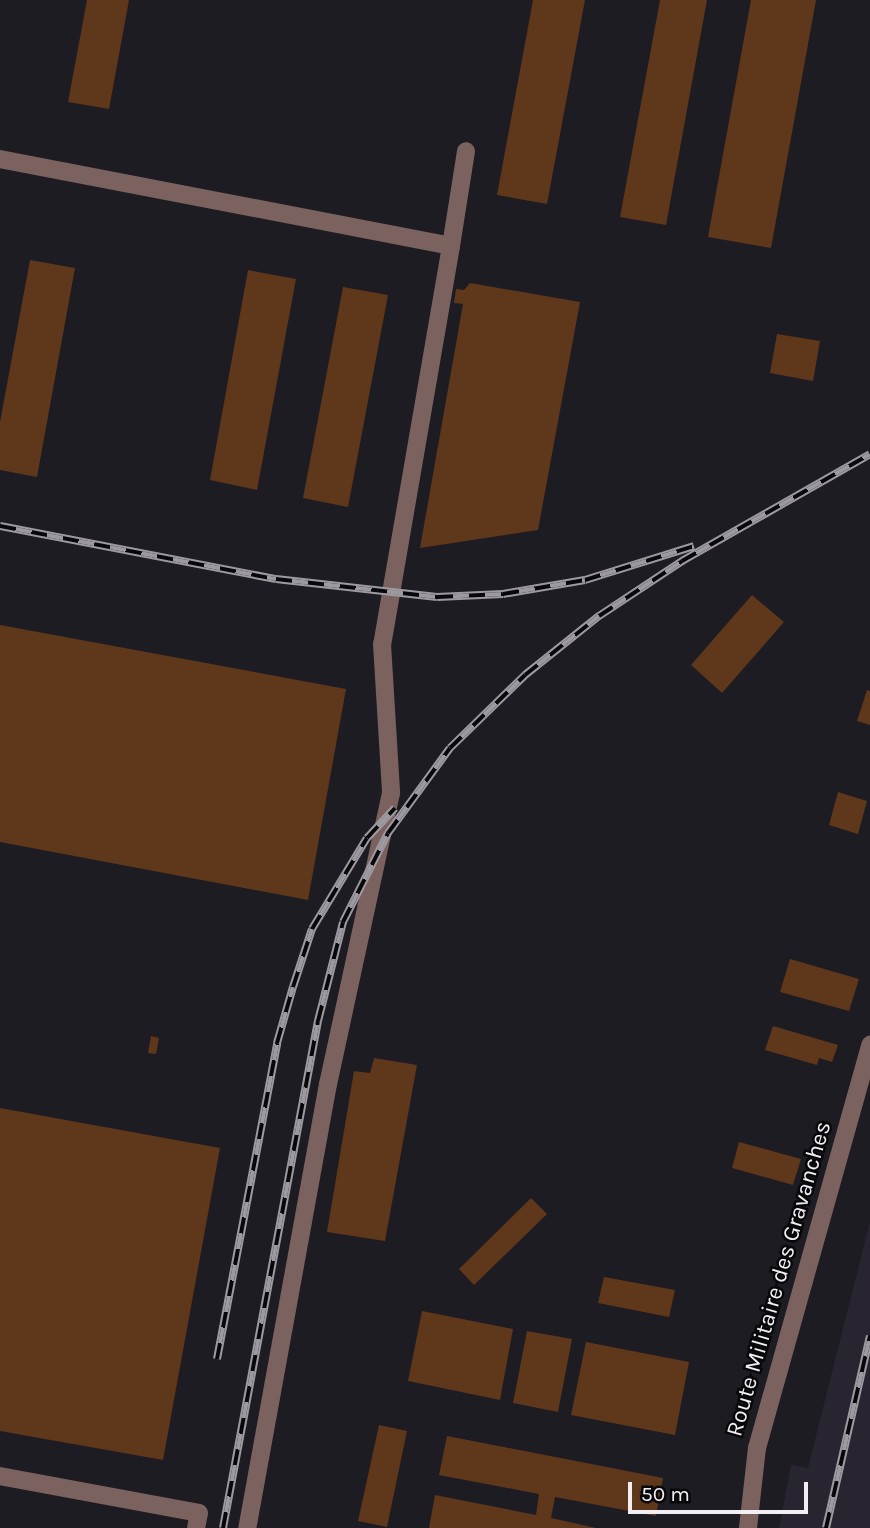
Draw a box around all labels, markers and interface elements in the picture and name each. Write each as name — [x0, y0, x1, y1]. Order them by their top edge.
street label: Route Militaire des Gravanches — [721, 1118, 837, 1440]
scale bar — [632, 1468, 812, 1512]
text: 50 m — [641, 1482, 690, 1506]

